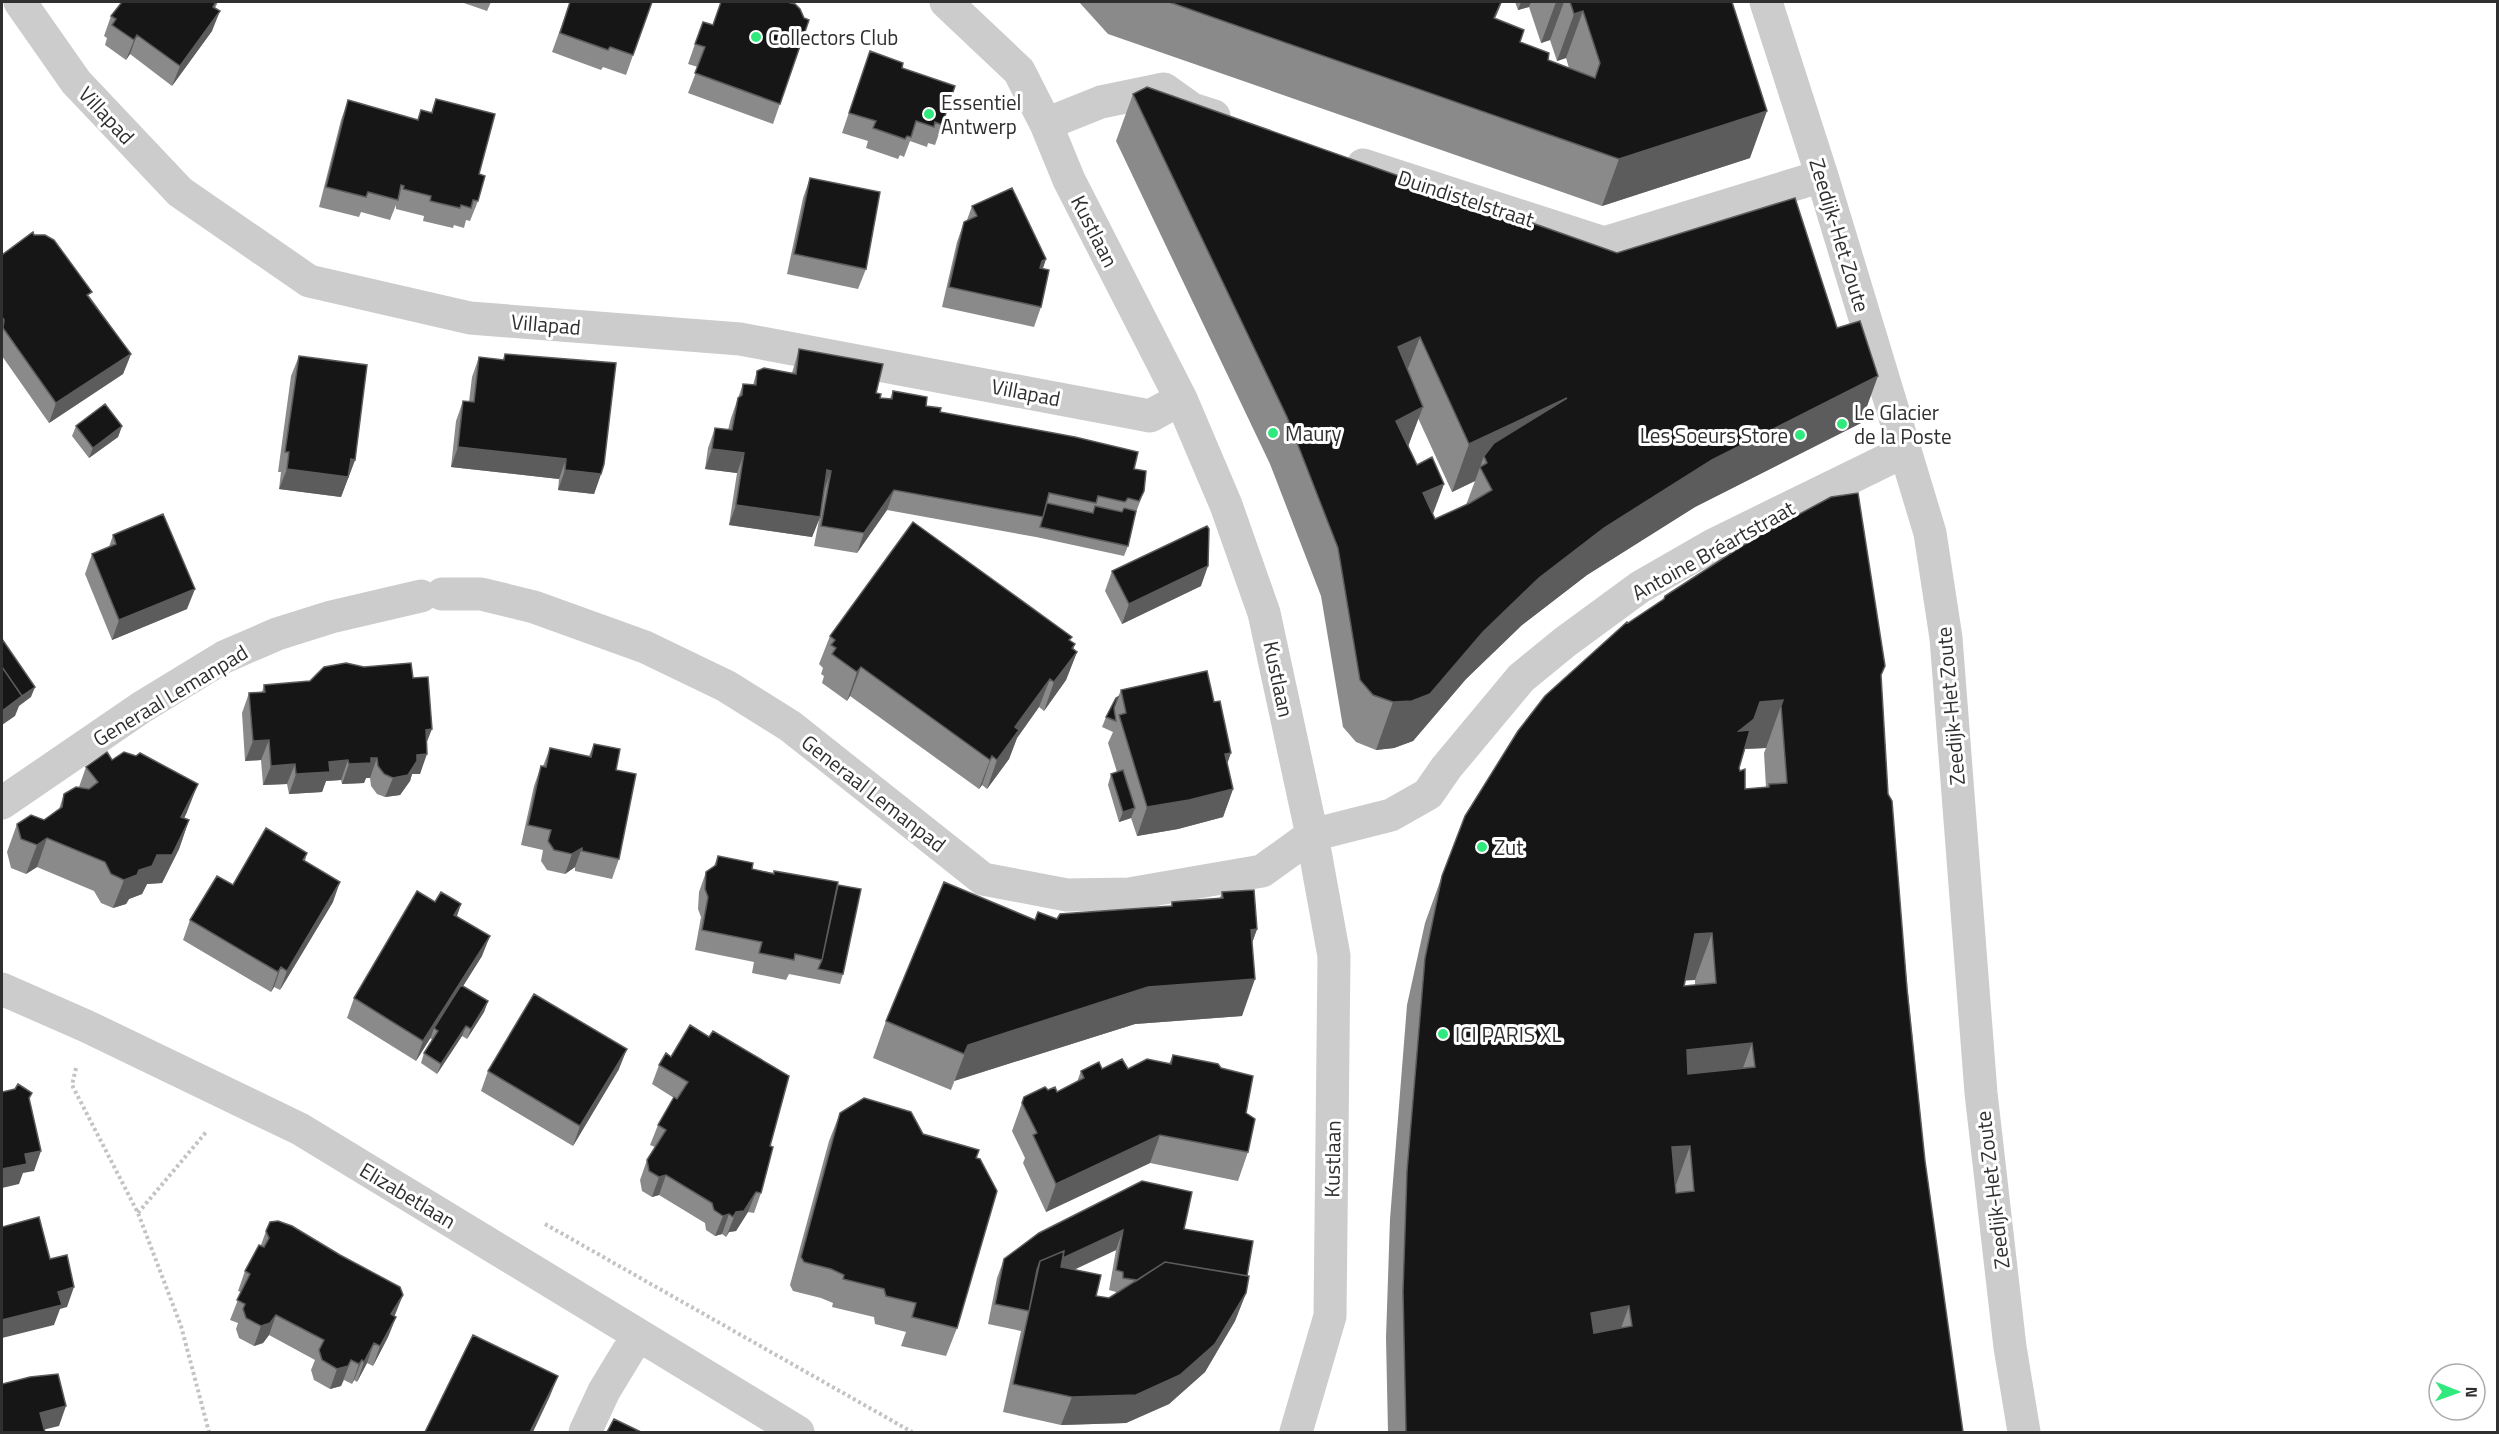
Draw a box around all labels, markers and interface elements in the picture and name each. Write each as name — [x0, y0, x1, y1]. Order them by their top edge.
place label: Collectors Club — [768, 21, 898, 53]
marker: Collectors Club — [749, 30, 763, 44]
street label: Villapad — [72, 79, 142, 151]
place label: Essentiel Antwerp — [941, 86, 1021, 142]
marker: Essentiel Antwerp — [922, 107, 936, 121]
street label: Zeedijk-Het Zoute — [1801, 154, 1879, 316]
street label: Duindistelstraat — [1394, 161, 1539, 235]
street label: Kustlaan — [1063, 189, 1127, 273]
street label: Villapad — [510, 305, 582, 343]
street label: Villapad — [989, 370, 1063, 414]
place label: Le Glacier de la Poste — [1854, 396, 1952, 452]
place label: Maury — [1285, 417, 1342, 449]
marker: Le Glacier de la Poste — [1835, 417, 1849, 431]
place label: Les Soeurs Store — [1640, 419, 1788, 451]
marker: Maury — [1266, 426, 1280, 440]
marker: Les Soeurs Store — [1793, 428, 1807, 442]
street label: Antoine Bréartstraat — [1626, 492, 1801, 608]
street label: Zeedijk-Het Zoute — [1927, 625, 1973, 787]
street label: Generaal Lemanpad — [86, 636, 254, 754]
street label: Kustlaan — [1255, 638, 1303, 720]
street label: Generaal Lemanpad — [795, 726, 953, 860]
place label: Zut — [1494, 831, 1524, 863]
marker: Zut — [1475, 840, 1489, 854]
place label: ICI PARIS XL — [1455, 1018, 1562, 1050]
marker: ICI PARIS XL — [1436, 1027, 1450, 1041]
street label: Zeedijk-Het Zoute — [1966, 1109, 2018, 1271]
street label: Kustlaan — [1315, 1120, 1349, 1198]
street label: Elizabetlaan — [354, 1154, 462, 1236]
north arrow — [2427, 1362, 2487, 1422]
text: N — [2460, 1387, 2484, 1398]

